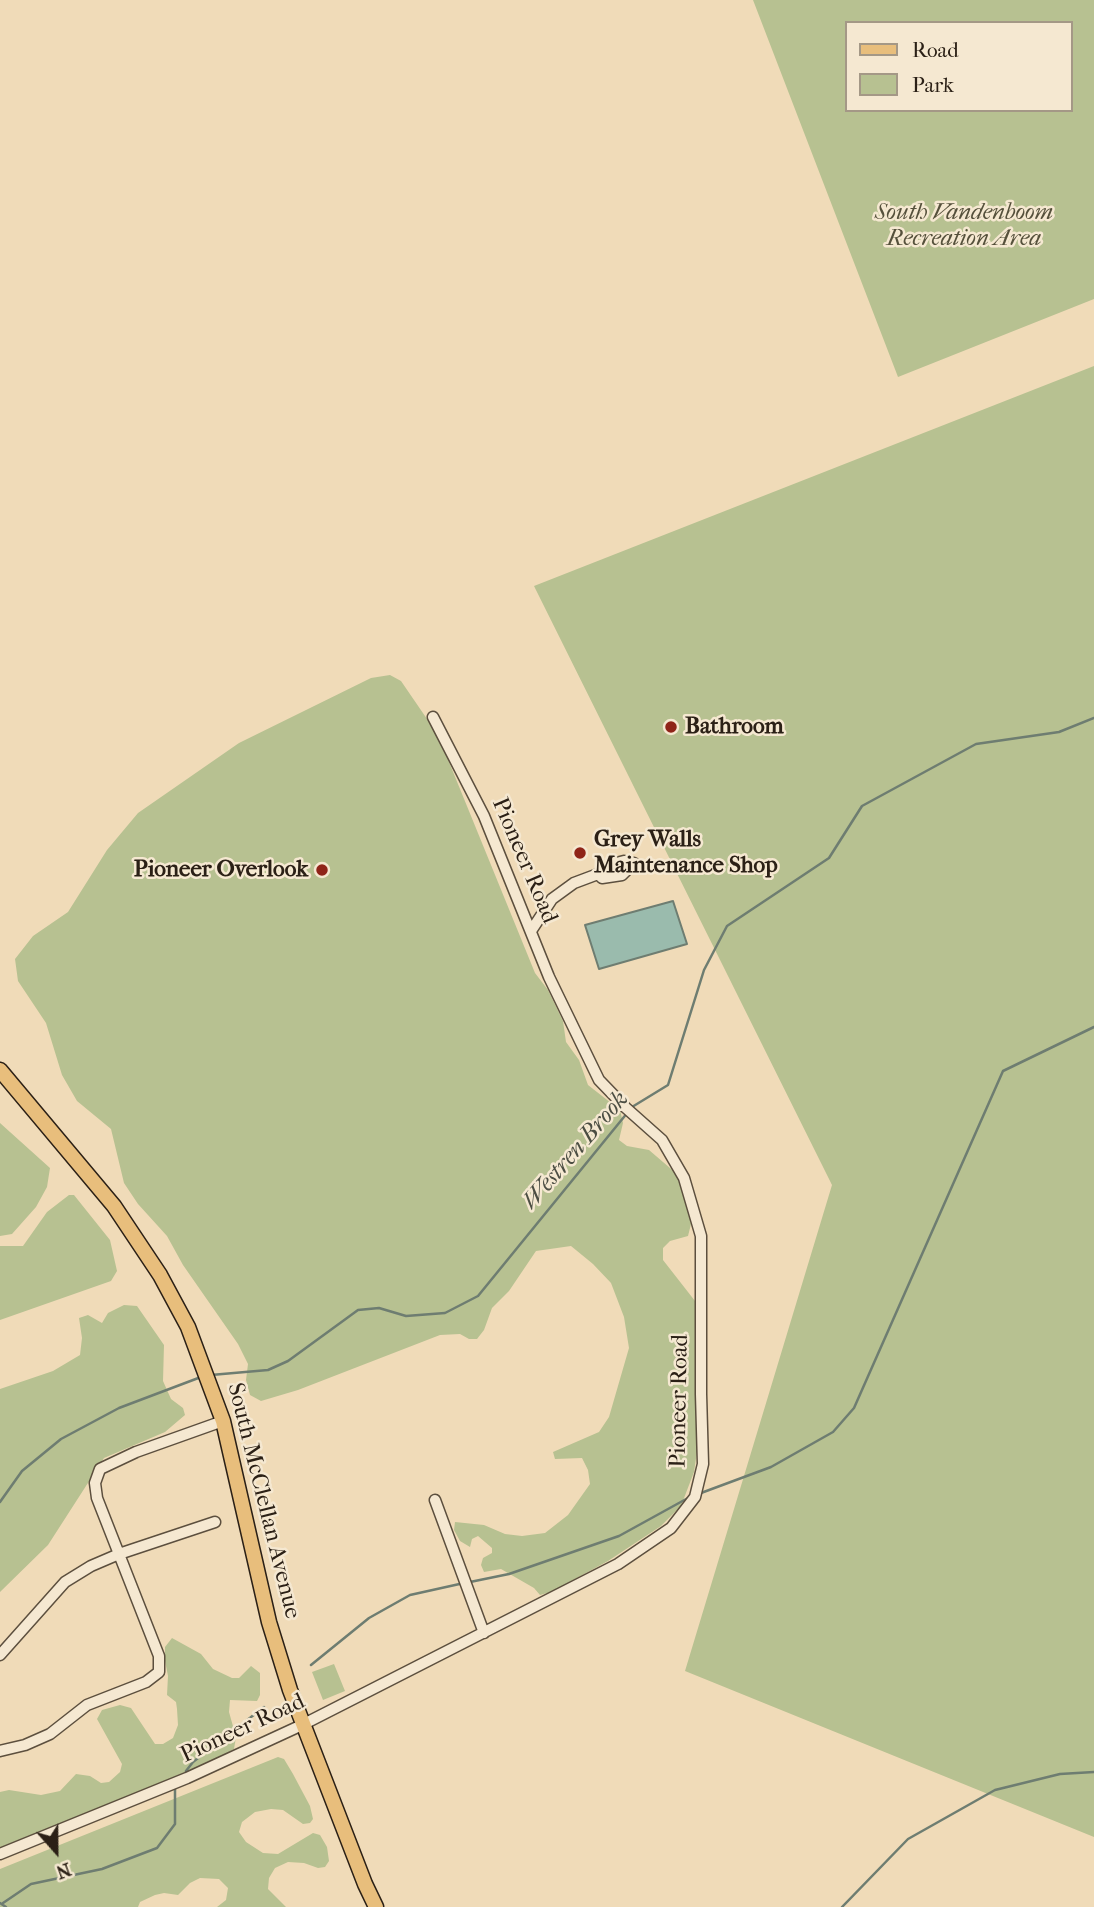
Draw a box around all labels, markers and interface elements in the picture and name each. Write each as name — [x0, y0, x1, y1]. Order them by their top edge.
legend — [846, 21, 1073, 112]
text: Road — [912, 38, 959, 62]
text: Park — [912, 73, 954, 97]
park label: South Vandenboom Recreation Area — [875, 199, 1053, 253]
place label: Bathroom — [685, 713, 784, 741]
marker: Bathroom — [663, 719, 679, 735]
street label: Pioneer Road — [485, 794, 563, 928]
place label: Grey Walls Maintenance Shop — [594, 826, 778, 880]
marker: Grey Walls Maintenance Shop — [572, 845, 588, 861]
place label: Pioneer Overlook — [134, 856, 308, 884]
marker: Pioneer Overlook — [314, 862, 330, 878]
water label: Westren Brook — [517, 1086, 635, 1216]
street label: Pioneer Road — [665, 1334, 695, 1468]
street label: South McClellan Avenue — [220, 1380, 306, 1622]
street label: Pioneer Road — [176, 1688, 310, 1770]
north arrow — [21, 1816, 91, 1886]
text: N — [53, 1858, 74, 1883]

